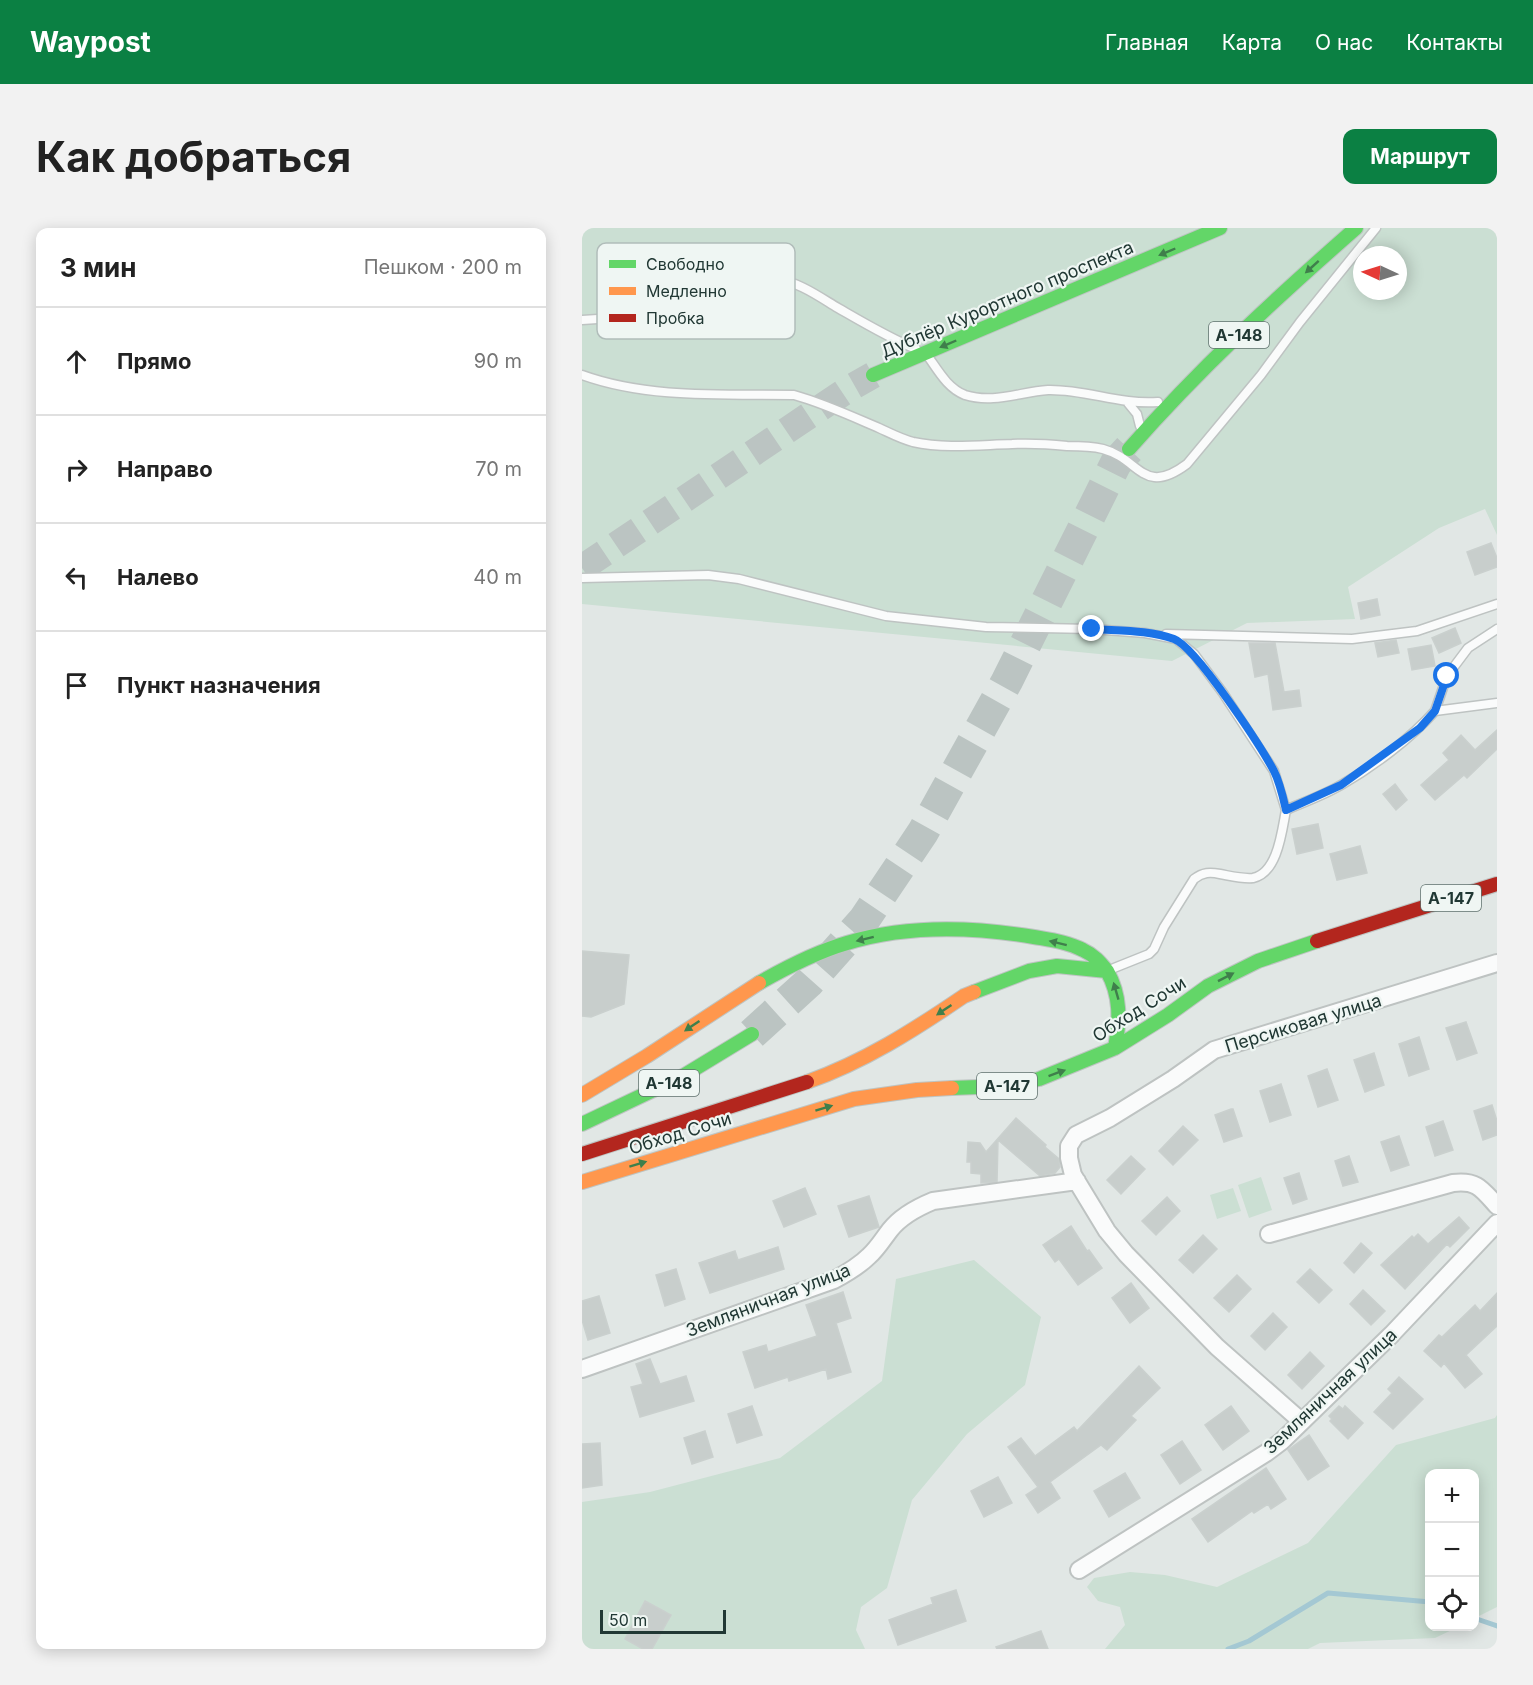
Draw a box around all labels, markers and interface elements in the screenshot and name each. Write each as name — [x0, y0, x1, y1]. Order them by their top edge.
text: Waypost — [30, 25, 151, 59]
text: Главная — [1105, 30, 1189, 55]
text: Карта — [1222, 30, 1282, 55]
text: О нас — [1315, 30, 1373, 55]
text: Контакты — [1406, 30, 1503, 55]
button: Маршрут — [1343, 129, 1497, 184]
text: Как добраться — [36, 131, 351, 182]
street label: Дублёр Курортного проспекта — [878, 236, 1136, 362]
legend — [597, 243, 795, 339]
north arrow — [1353, 246, 1407, 300]
one-way arrow — [1158, 248, 1176, 257]
text: 3 мин — [60, 252, 136, 283]
text: Свободно — [646, 254, 725, 274]
text: Пешком · 200 m — [364, 255, 522, 279]
one-way arrow — [1305, 260, 1320, 273]
text: Медленно — [646, 281, 727, 301]
text: Пробка — [646, 308, 704, 328]
road number: А-148 — [1209, 322, 1269, 348]
one-way arrow — [939, 340, 957, 350]
icon: ahead — [60, 345, 93, 378]
text: Прямо — [117, 348, 191, 374]
text: 90 m — [474, 349, 522, 373]
icon: right — [60, 453, 93, 486]
text: Направо — [117, 456, 213, 482]
text: 70 m — [475, 457, 522, 481]
icon: left — [60, 561, 93, 594]
text: Налево — [117, 564, 199, 590]
text: 40 m — [473, 565, 522, 589]
route end — [1078, 615, 1104, 641]
route start — [1433, 662, 1459, 688]
icon: arrive — [60, 669, 93, 702]
text: Пункт назначения — [117, 672, 321, 698]
road number: А-147 — [1421, 885, 1481, 911]
one-way arrow — [856, 934, 874, 944]
one-way arrow — [1049, 938, 1067, 947]
street label: Обход Сочи — [1088, 972, 1190, 1046]
one-way arrow — [1218, 972, 1235, 982]
one-way arrow — [1111, 982, 1120, 1000]
street label: Персиковая улица — [1222, 989, 1384, 1057]
one-way arrow — [936, 1004, 952, 1015]
one-way arrow — [684, 1020, 700, 1031]
one-way arrow — [1049, 1067, 1067, 1077]
road number: А-148 — [639, 1070, 699, 1096]
road number: А-147 — [977, 1073, 1037, 1099]
one-way arrow — [816, 1103, 834, 1112]
street label: Обход Сочи — [626, 1107, 734, 1159]
one-way arrow — [629, 1159, 647, 1168]
street label: Земляничная улица — [683, 1259, 853, 1341]
street label: Земляничная улица — [1259, 1324, 1401, 1458]
map controls — [1425, 1469, 1479, 1631]
button: + — [1425, 1469, 1479, 1523]
button: − — [1425, 1523, 1479, 1577]
button: locate — [1425, 1577, 1479, 1631]
scale bar — [600, 1607, 726, 1634]
text: 50 m — [609, 1610, 647, 1630]

